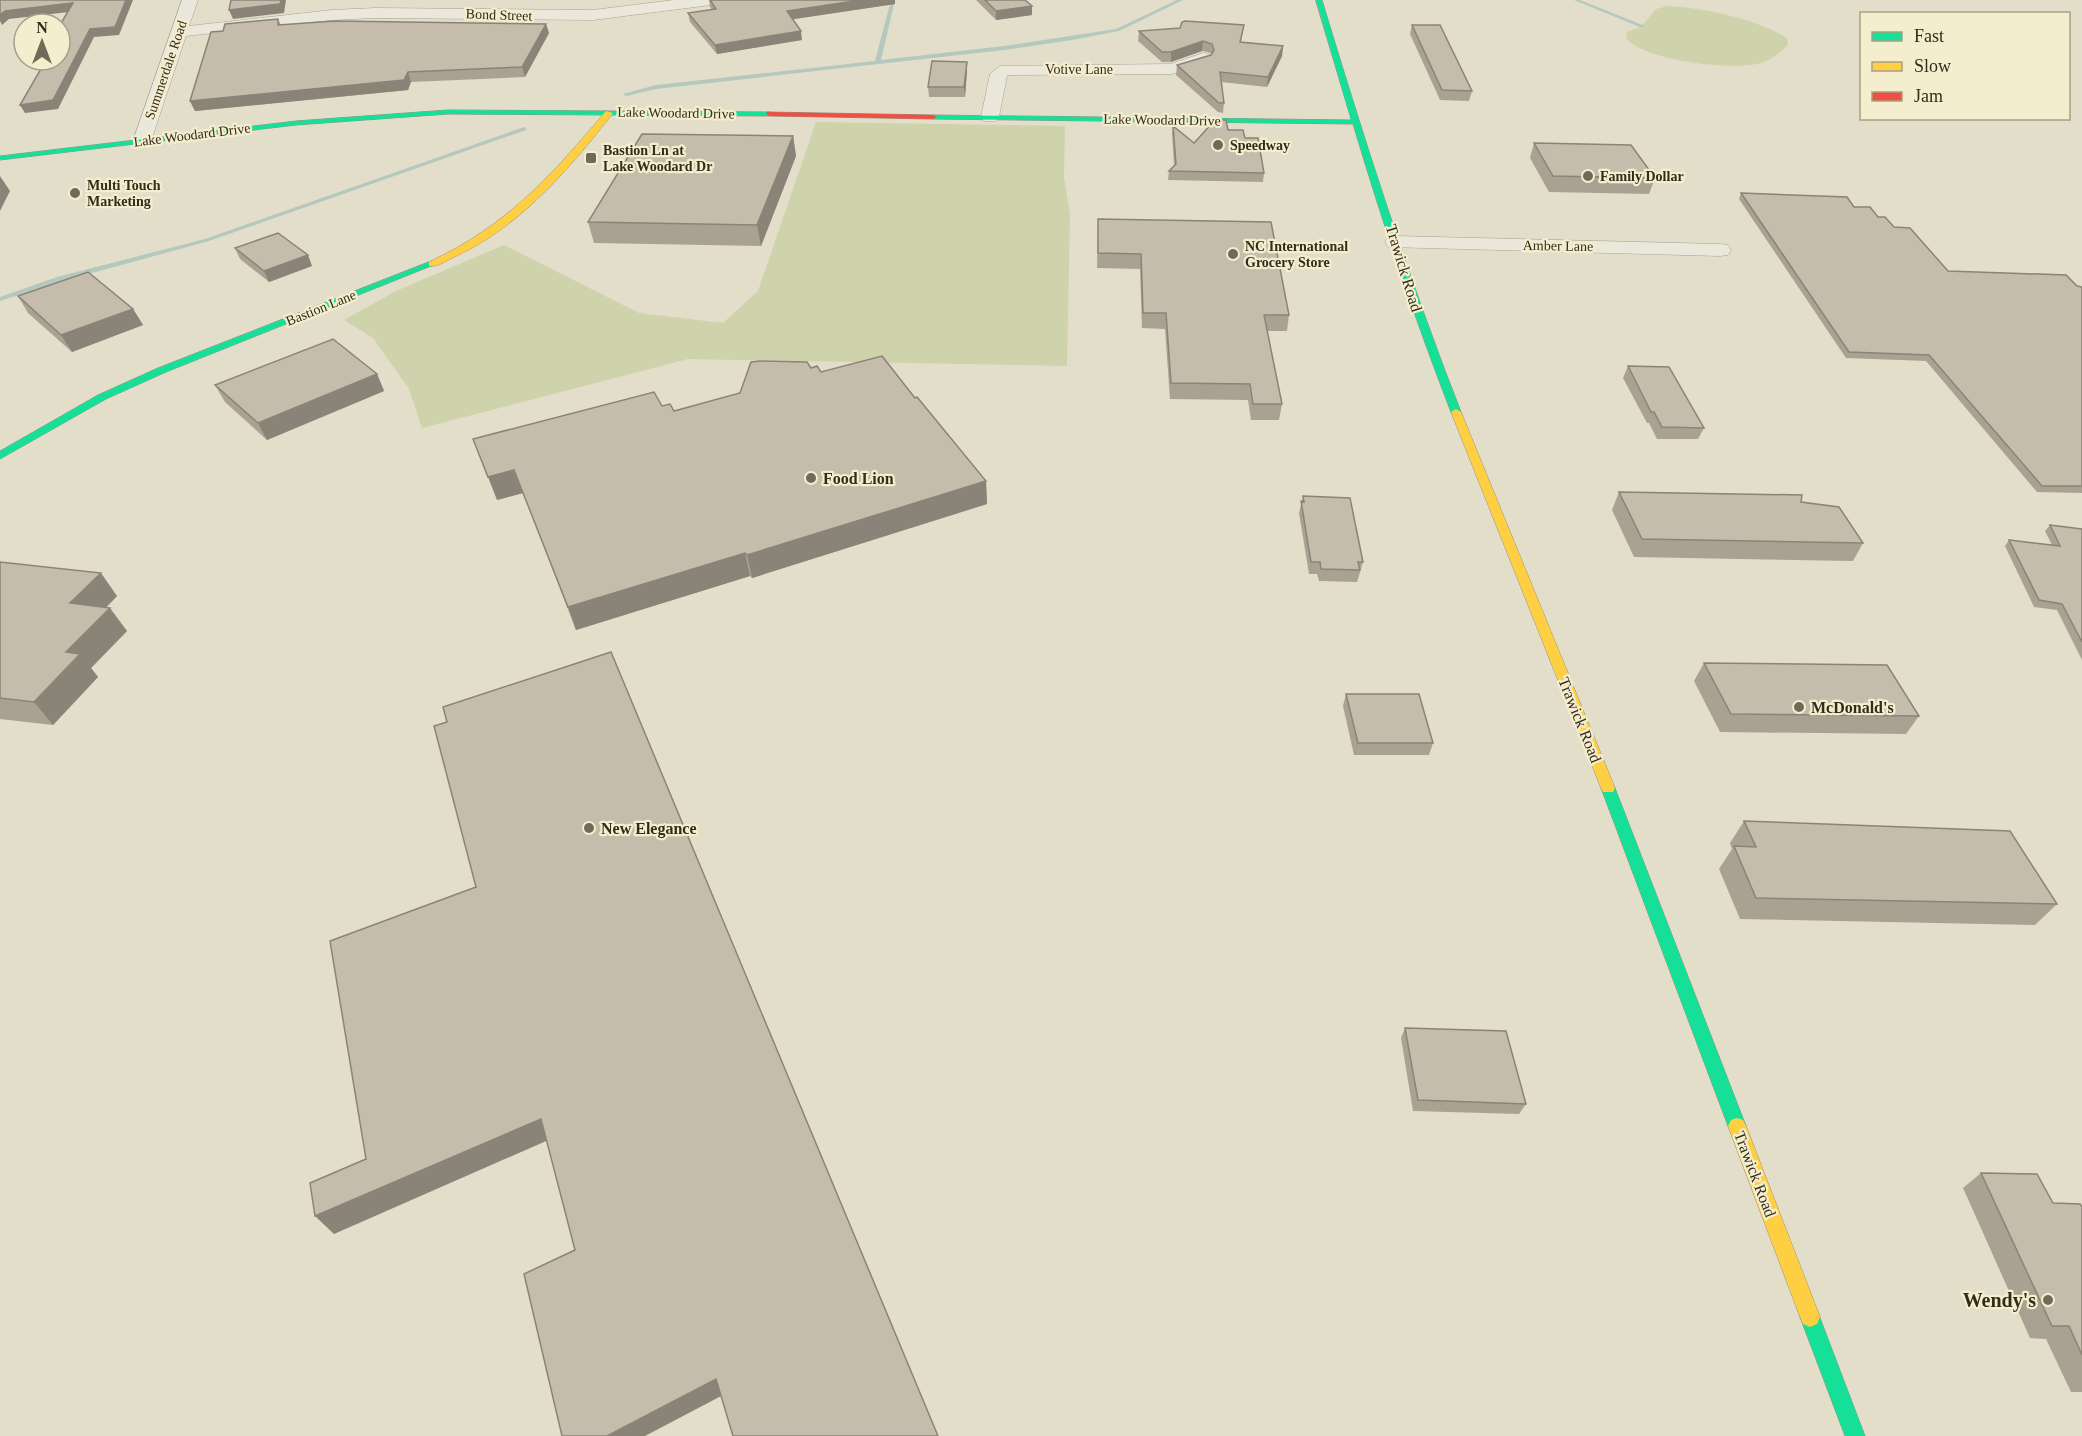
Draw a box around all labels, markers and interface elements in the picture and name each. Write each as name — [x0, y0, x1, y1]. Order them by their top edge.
street label: Bond Street — [466, 6, 533, 24]
north arrow — [12, 12, 72, 72]
legend — [1860, 12, 2070, 120]
street label: Summerdale Road — [142, 18, 190, 122]
text: N — [36, 19, 48, 36]
text: Fast — [1914, 26, 1944, 46]
text: Slow — [1914, 56, 1951, 76]
street label: Votive Lane — [1045, 62, 1113, 77]
text: Jam — [1914, 86, 1943, 106]
street label: Lake Woodard Drive — [617, 104, 735, 122]
street label: Lake Woodard Drive — [1103, 111, 1221, 129]
street label: Lake Woodard Drive — [133, 120, 251, 150]
marker: Speedway — [1211, 138, 1225, 152]
place label: Speedway — [1230, 138, 1290, 153]
place label: Bastion Ln at Lake Woodard Dr — [603, 143, 712, 174]
marker: Bastion Ln at Lake Woodard Dr — [584, 151, 598, 165]
marker: Family Dollar — [1581, 169, 1595, 183]
place label: Family Dollar — [1600, 169, 1684, 184]
place label: Multi Touch Marketing — [87, 178, 161, 209]
marker: Multi Touch Marketing — [68, 186, 82, 200]
street label: Trawick Road — [1383, 222, 1425, 314]
street label: Amber Lane — [1523, 238, 1593, 254]
place label: NC International Grocery Store — [1245, 239, 1348, 270]
marker: NC International Grocery Store — [1226, 247, 1240, 261]
street label: Bastion Lane — [284, 287, 358, 329]
place label: Food Lion — [823, 470, 894, 487]
marker: Food Lion — [804, 471, 818, 485]
street label: Trawick Road — [1555, 675, 1605, 765]
place label: McDonald's — [1811, 699, 1894, 716]
marker: McDonald's — [1792, 700, 1806, 714]
place label: New Elegance — [601, 820, 697, 838]
marker: New Elegance — [582, 821, 596, 835]
street label: Trawick Road — [1731, 1129, 1779, 1219]
place label: Wendy's — [1963, 1289, 2036, 1312]
marker: Wendy's — [2041, 1293, 2055, 1307]

